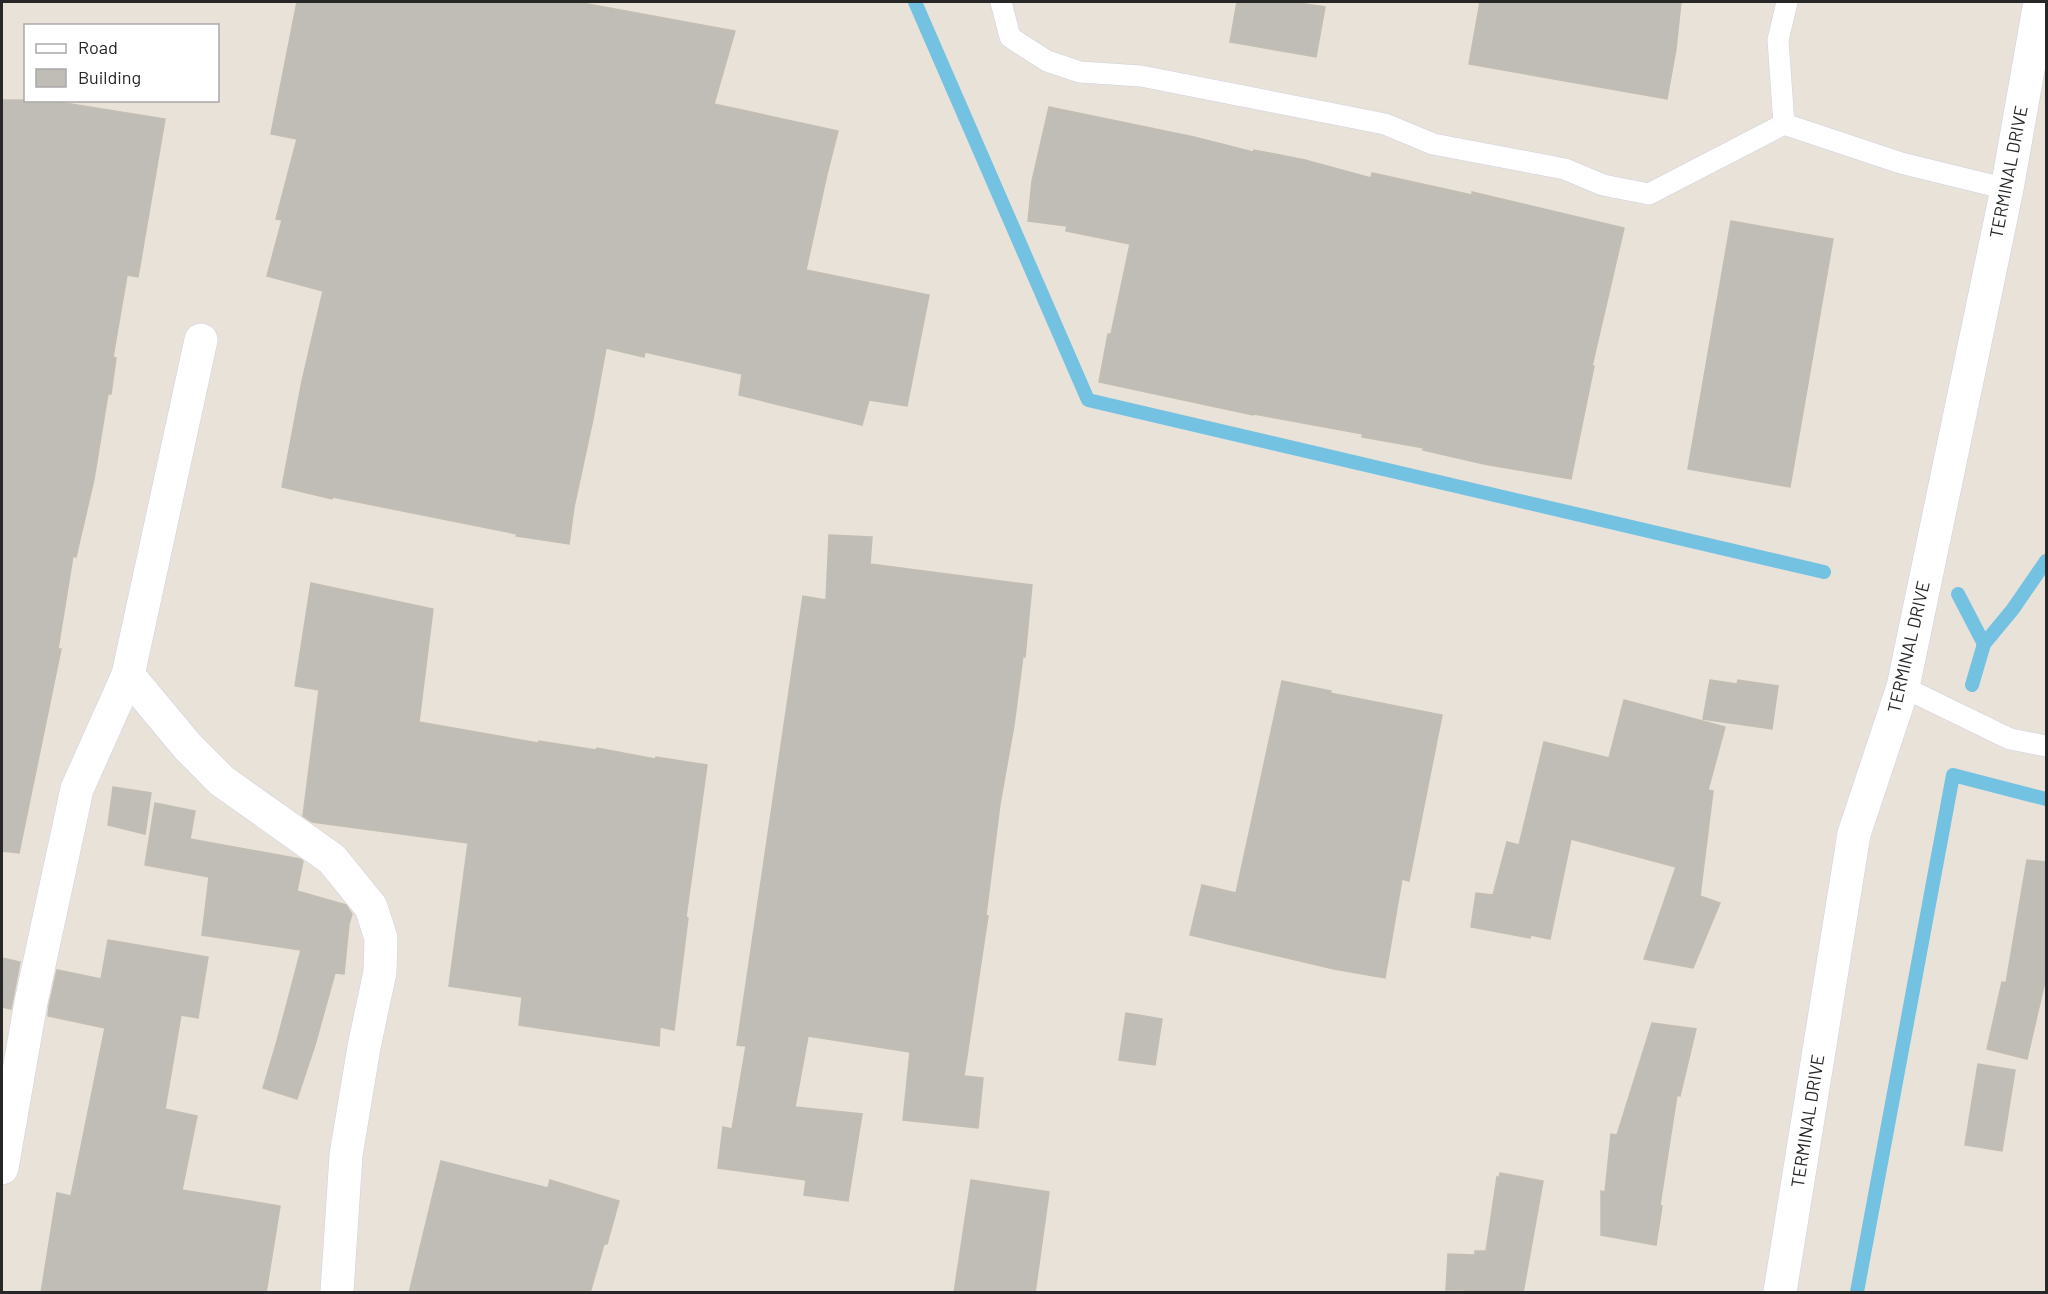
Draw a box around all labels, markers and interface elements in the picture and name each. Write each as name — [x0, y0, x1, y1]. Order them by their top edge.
legend — [24, 24, 219, 102]
text: Road — [78, 36, 118, 58]
text: Building — [78, 66, 141, 88]
street label: TERMINAL DRIVE — [1984, 104, 2032, 240]
street label: TERMINAL DRIVE — [1882, 579, 1934, 715]
street label: TERMINAL DRIVE — [1786, 1053, 1828, 1189]

